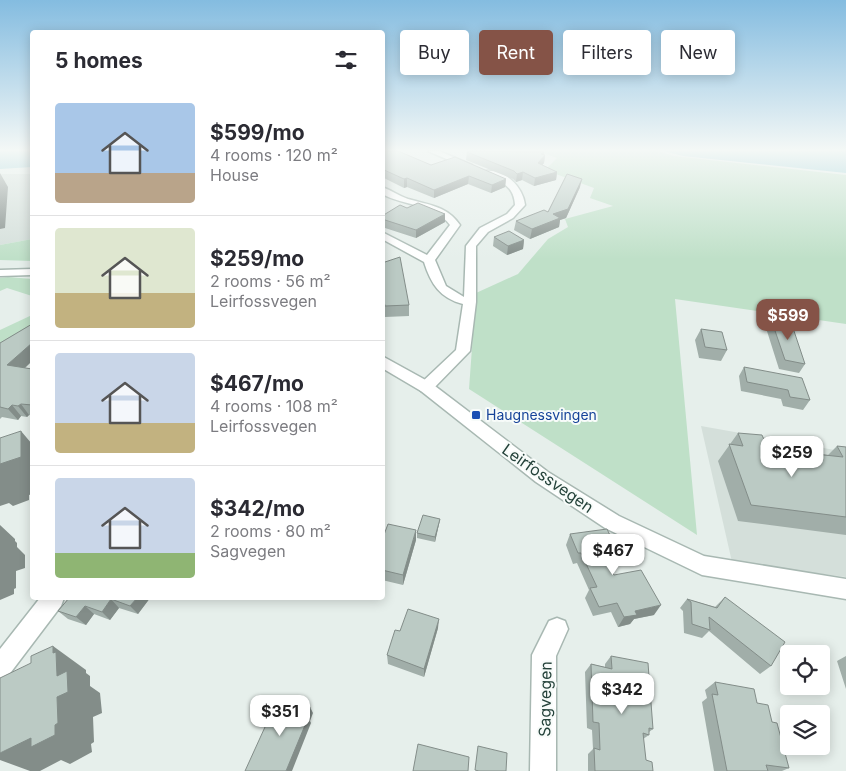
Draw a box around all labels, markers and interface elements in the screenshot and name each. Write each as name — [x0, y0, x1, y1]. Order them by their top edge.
chip: Buy — [400, 30, 469, 75]
chip: Rent — [479, 30, 553, 75]
chip: Filters — [563, 30, 651, 75]
chip: New — [661, 30, 735, 75]
icon: filters — [332, 46, 360, 74]
text: 5 homes — [55, 48, 143, 73]
text: $599/mo — [210, 120, 305, 145]
icon: home — [95, 123, 155, 183]
text: 4 rooms · 120 m² — [210, 145, 338, 165]
text: House — [210, 165, 259, 185]
text: $259/mo — [210, 246, 304, 271]
icon: home — [95, 248, 155, 308]
text: 2 rooms · 56 m² — [210, 271, 331, 291]
text: Leirfossvegen — [210, 291, 317, 311]
pin: $599 — [758, 298, 818, 341]
text: $599 — [767, 305, 809, 325]
text: $467/mo — [210, 371, 304, 396]
icon: home — [95, 373, 155, 433]
text: 4 rooms · 108 m² — [210, 396, 338, 416]
place label: Haugnessvingen — [486, 406, 597, 423]
marker: Haugnessvingen — [470, 409, 482, 421]
text: Leirfossvegen — [210, 416, 317, 436]
pin: $259 — [762, 436, 822, 478]
street label: Leirfossvegen — [498, 439, 598, 517]
text: $259 — [771, 442, 813, 462]
text: $342/mo — [210, 496, 305, 521]
icon: home — [95, 498, 155, 558]
text: 2 rooms · 80 m² — [210, 521, 331, 541]
pin: $467 — [583, 534, 643, 576]
text: $467 — [593, 540, 634, 560]
text: Sagvegen — [210, 541, 286, 561]
map controls — [780, 645, 830, 755]
button: locate — [780, 645, 830, 695]
street label: Sagvegen — [534, 661, 556, 737]
pin: $342 — [592, 672, 652, 715]
text: $342 — [601, 679, 643, 699]
pin: $351 — [250, 694, 310, 737]
text: $351 — [261, 701, 299, 721]
button: layers — [780, 705, 830, 755]

